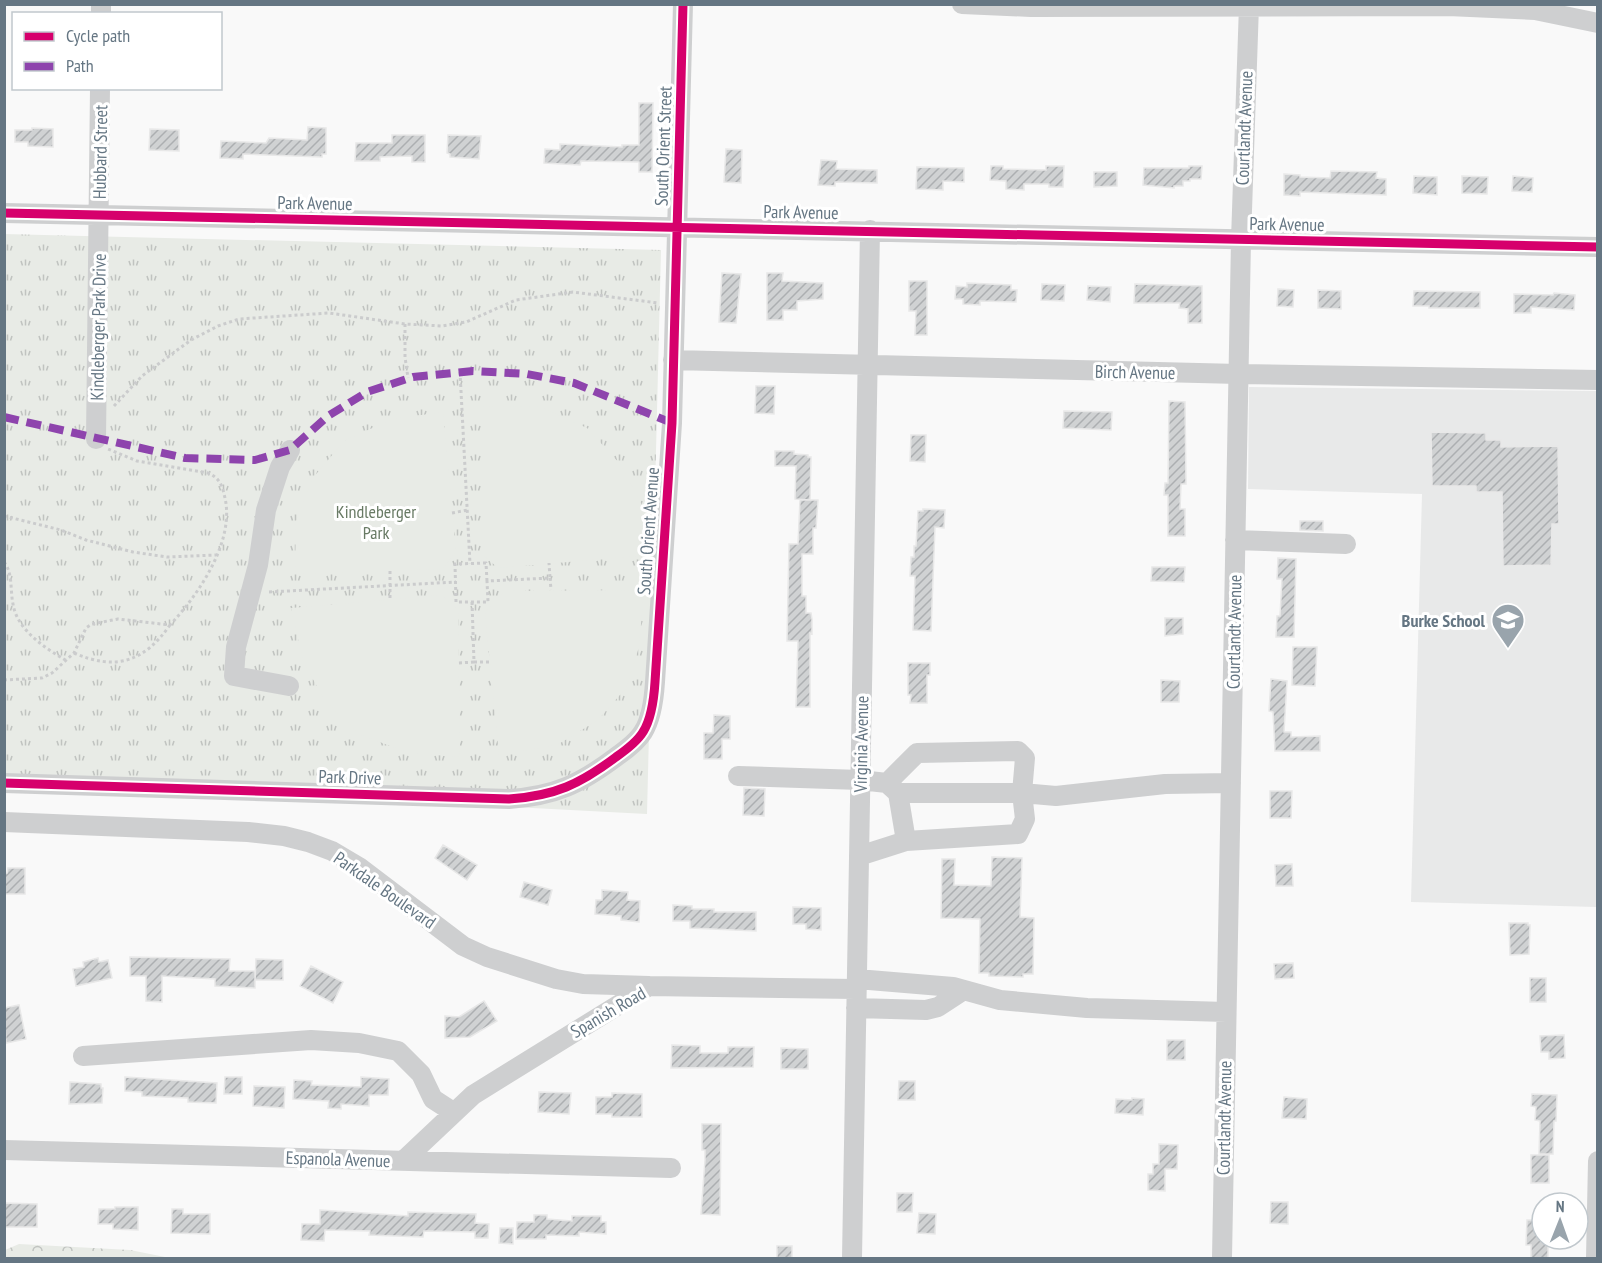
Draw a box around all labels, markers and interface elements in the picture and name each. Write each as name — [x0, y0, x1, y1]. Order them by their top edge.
legend — [12, 12, 222, 90]
text: Cycle path — [66, 24, 130, 47]
text: Path — [66, 54, 94, 77]
street label: Courtlandt Avenue — [1231, 70, 1257, 186]
street label: South Orient Street — [649, 86, 677, 206]
street label: Hubbard Street — [88, 105, 112, 199]
street label: Park Avenue — [277, 191, 353, 215]
street label: Park Avenue — [763, 200, 839, 224]
street label: Park Avenue — [1249, 212, 1325, 236]
street label: Kindleberger Park Drive — [85, 253, 111, 401]
street label: Birch Avenue — [1095, 360, 1175, 384]
street label: South Orient Avenue — [632, 466, 664, 596]
park label: Kindleberger Park — [336, 500, 416, 544]
street label: Courtlandt Avenue — [1222, 575, 1246, 689]
school or university icon: Burke School — [1490, 602, 1526, 649]
place label: Burke School — [1402, 609, 1486, 632]
street label: Virginia Avenue — [849, 695, 873, 794]
street label: Park Drive — [318, 764, 382, 790]
street label: Parkdale Boulevard — [329, 846, 441, 934]
street label: Spanish Road — [566, 981, 650, 1043]
street label: Courtlandt Avenue — [1212, 1061, 1236, 1175]
street label: Espanola Avenue — [285, 1146, 391, 1172]
north arrow — [1530, 1191, 1590, 1251]
text: N — [1556, 1196, 1565, 1216]

